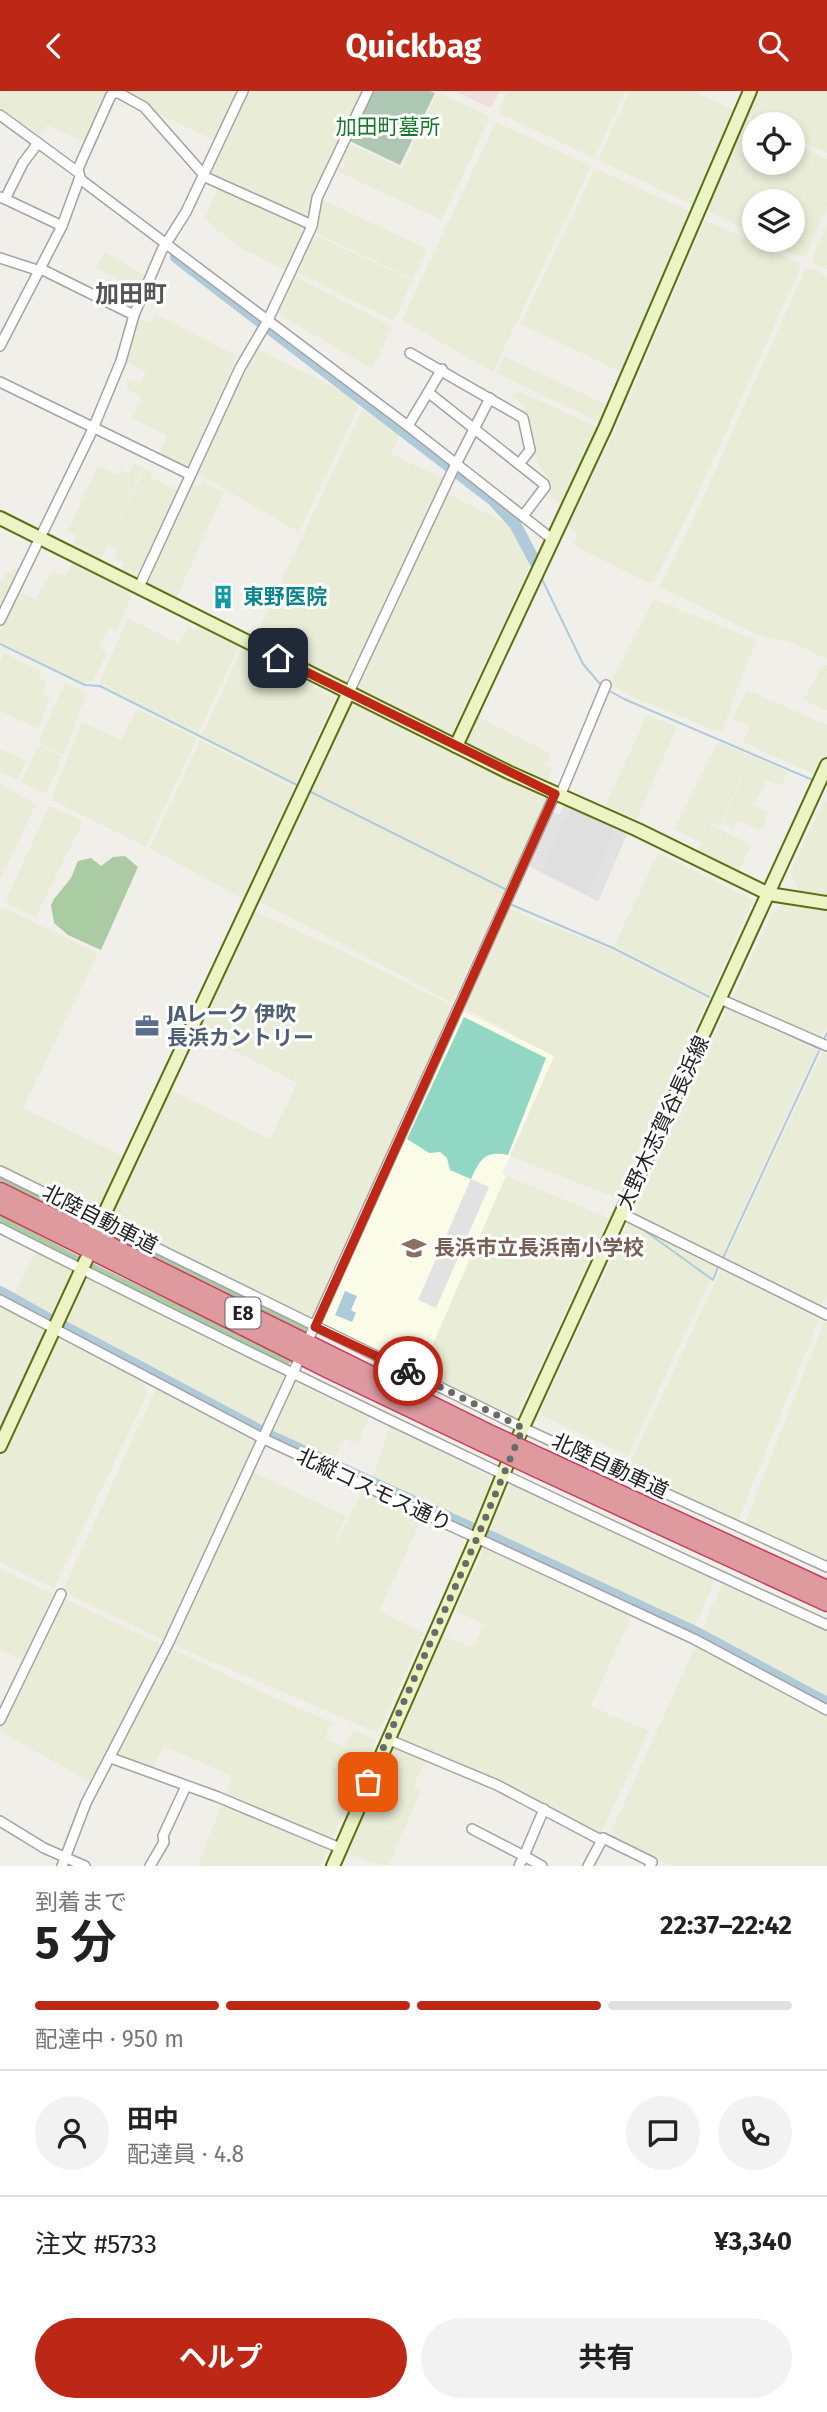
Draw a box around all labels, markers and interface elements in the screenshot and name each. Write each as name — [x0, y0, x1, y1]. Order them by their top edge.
icon: back — [35, 27, 73, 65]
text: Quickbag — [345, 27, 482, 65]
icon: search — [754, 27, 792, 65]
map controls — [742, 112, 805, 252]
button: locate — [742, 112, 805, 175]
park label: 加田町墓所 — [336, 114, 441, 140]
button: layers — [742, 189, 805, 252]
district label: 加田町 — [95, 280, 167, 308]
building icon: 東野医院 — [209, 583, 237, 611]
place label: 東野医院 — [243, 584, 327, 610]
pin — [248, 628, 308, 688]
icon: home — [259, 639, 297, 677]
place label: JAレーク 伊吹 長浜カントリー — [166, 1001, 314, 1051]
office icon: JAレーク 伊吹 長浜カントリー — [133, 1012, 161, 1040]
street label: 大野木志賀谷長浜線 — [611, 1032, 715, 1214]
street label: 北陸自動車道 — [38, 1179, 162, 1259]
school or university icon: 長浜市立長浜南小学校 — [400, 1234, 428, 1262]
place label: 長浜市立長浜南小学校 — [434, 1235, 644, 1261]
road number: E8 — [226, 1297, 260, 1329]
courier — [373, 1336, 443, 1406]
icon: bike — [389, 1352, 427, 1390]
street label: 北陸自動車道 — [547, 1428, 673, 1504]
street label: 北縦コスモス通り — [292, 1443, 456, 1537]
pin — [338, 1752, 398, 1812]
icon: bag — [349, 1763, 387, 1801]
text: 到着まで — [35, 1888, 127, 1916]
text: 22:37–22:42 — [660, 1910, 792, 1941]
text: 5 分 — [35, 1915, 117, 1970]
text: 配達中 · 950 m — [35, 2025, 184, 2053]
button: person — [35, 2096, 109, 2170]
button: chat — [626, 2096, 700, 2170]
button: phone — [718, 2096, 792, 2170]
text: 田中 — [127, 2104, 179, 2135]
text: 配達員 · 4.8 — [127, 2140, 244, 2168]
text: ¥3,340 — [714, 2226, 792, 2257]
text: 注文 #5733 — [35, 2229, 157, 2260]
button: ヘルプ — [35, 2318, 407, 2398]
button: 共有 — [421, 2318, 792, 2398]

